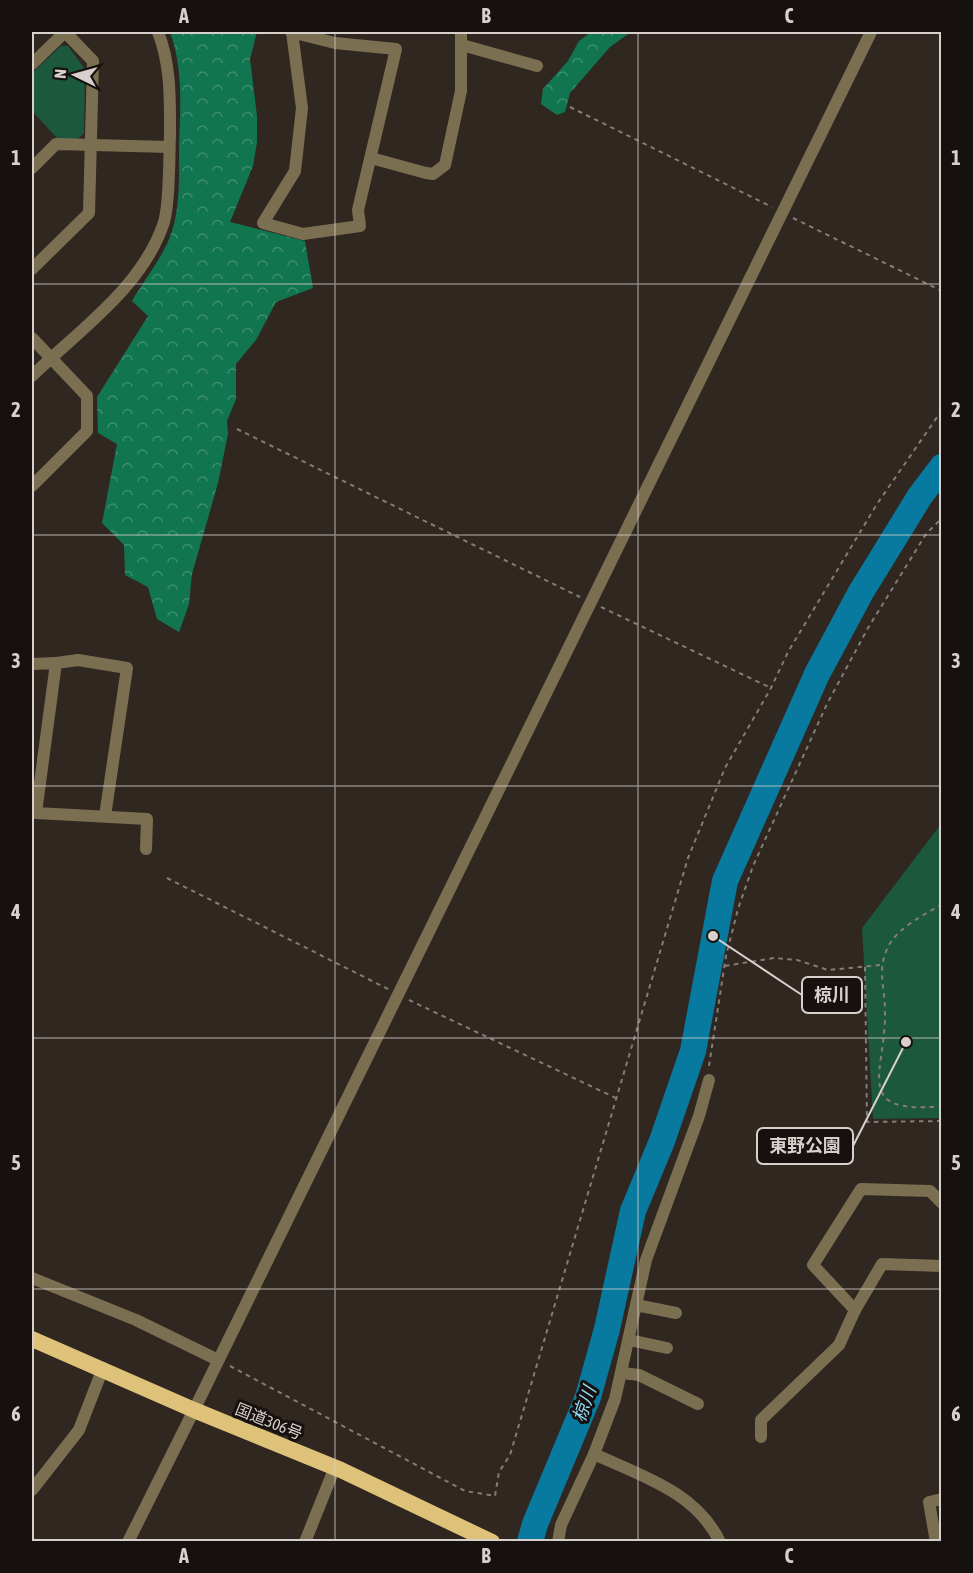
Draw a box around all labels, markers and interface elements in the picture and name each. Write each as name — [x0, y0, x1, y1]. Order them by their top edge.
text: A — [178, 4, 189, 27]
text: B — [481, 4, 491, 27]
text: C — [785, 4, 794, 27]
north arrow — [45, 45, 105, 105]
text: N — [51, 68, 69, 79]
text: 1 — [11, 146, 21, 169]
text: 1 — [951, 146, 961, 169]
text: 2 — [11, 398, 21, 421]
text: 2 — [951, 398, 961, 421]
text: 3 — [11, 649, 21, 672]
text: 3 — [951, 649, 961, 672]
text: 4 — [10, 900, 21, 923]
text: 4 — [950, 900, 961, 923]
callout: 椋川 — [802, 977, 862, 1013]
text: 椋川 — [814, 984, 850, 1005]
callout: 東野公園 — [757, 1128, 853, 1164]
text: 東野公園 — [769, 1135, 841, 1156]
text: 5 — [11, 1151, 21, 1174]
text: 5 — [951, 1151, 961, 1174]
water label: 椋川 — [568, 1382, 600, 1424]
street label: 国道306号 — [233, 1399, 305, 1443]
text: 6 — [11, 1402, 21, 1425]
text: 6 — [951, 1402, 961, 1425]
text: A — [178, 1544, 189, 1567]
text: B — [481, 1544, 491, 1567]
text: C — [785, 1544, 794, 1567]

